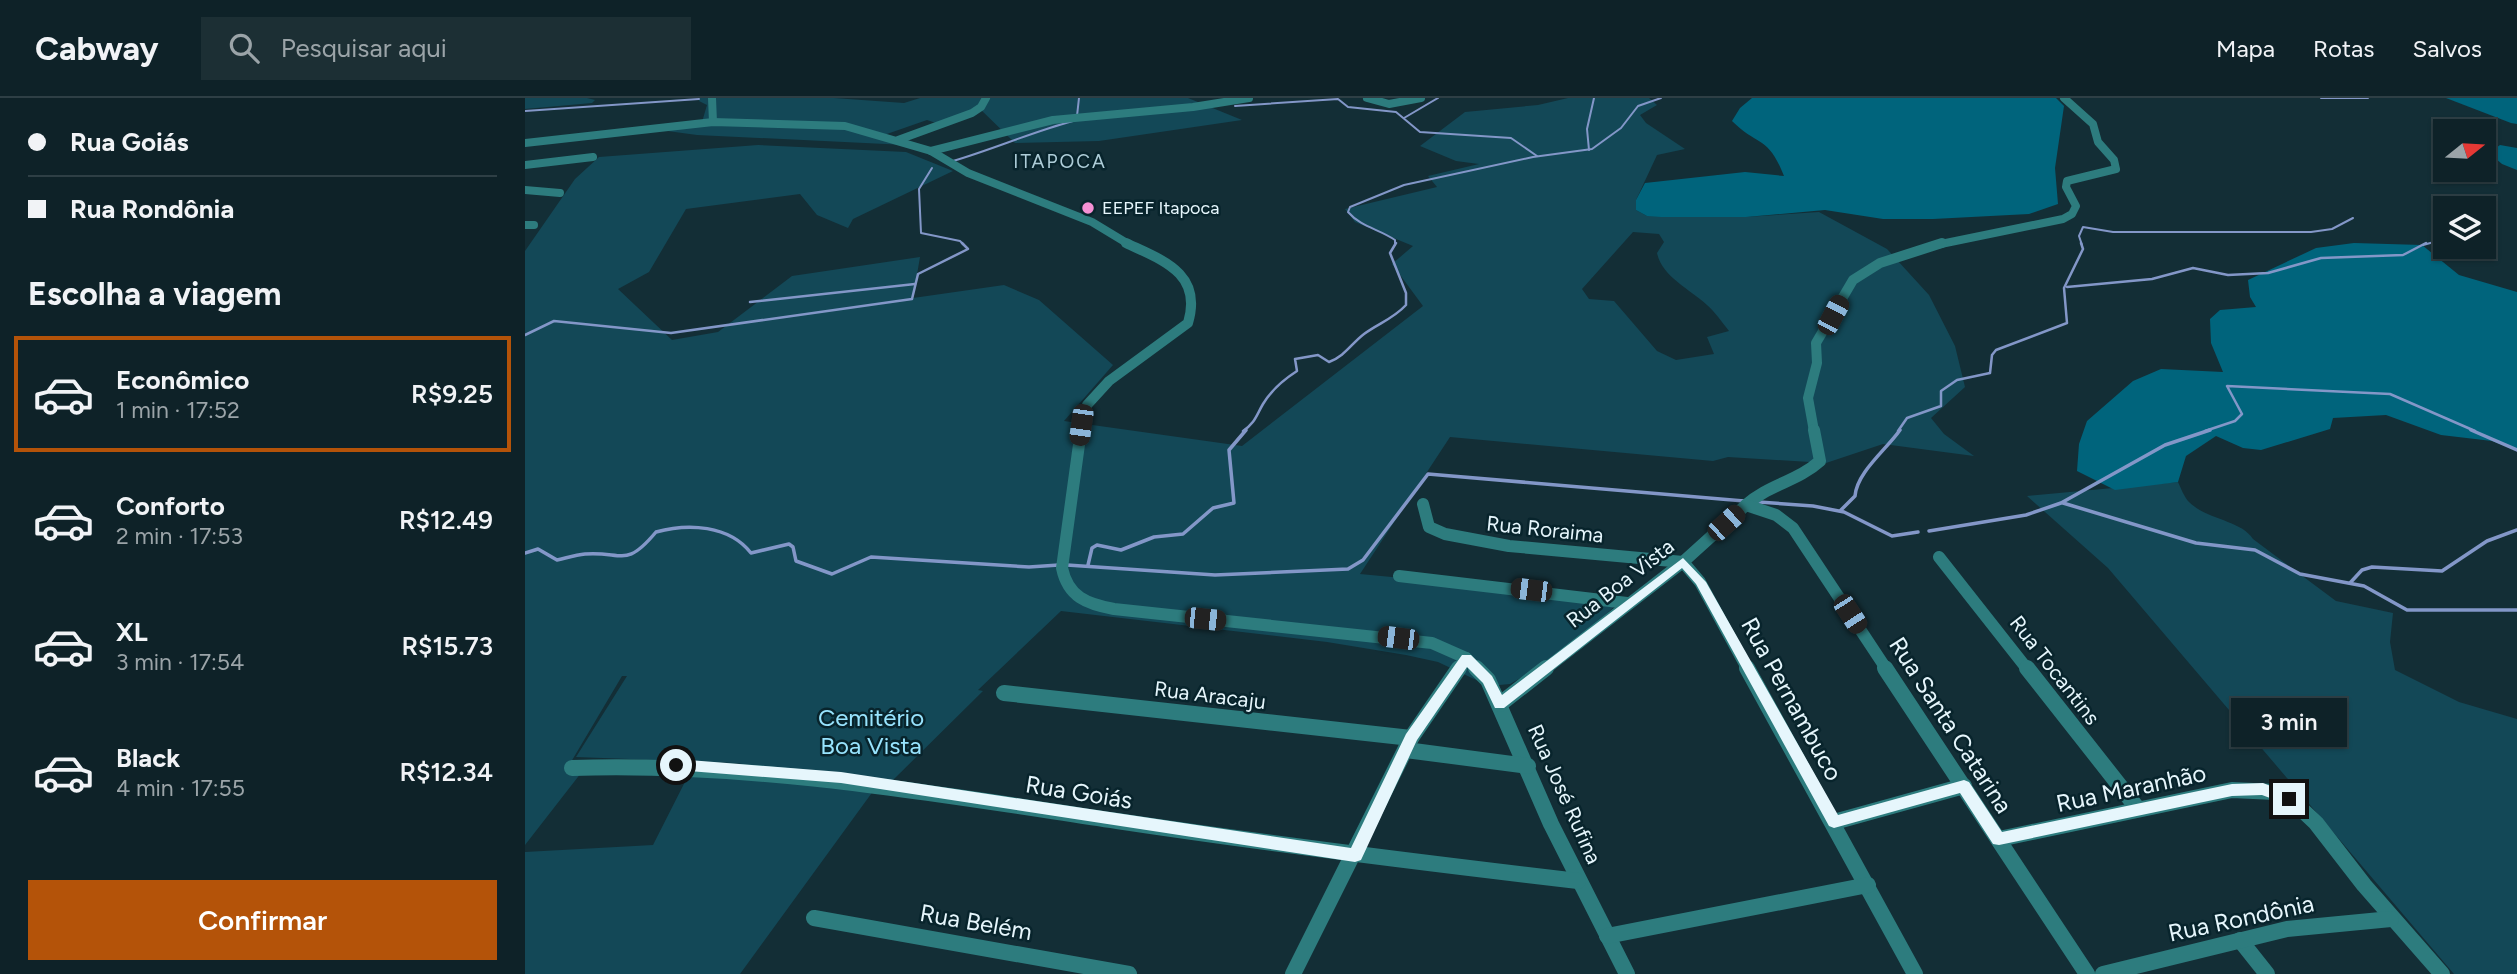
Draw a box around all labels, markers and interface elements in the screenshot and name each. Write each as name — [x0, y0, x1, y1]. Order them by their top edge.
search box — [201, 17, 691, 80]
text: Cabway — [35, 29, 159, 68]
icon: search — [225, 29, 263, 67]
text: Pesquisar aqui — [281, 32, 447, 64]
text: Mapa — [2216, 34, 2275, 63]
text: Rotas — [2313, 34, 2374, 63]
text: Salvos — [2412, 34, 2482, 63]
north arrow — [2433, 119, 2495, 182]
map controls — [2433, 119, 2496, 259]
text: Rua Goiás — [70, 126, 189, 158]
district label: ITAPOCA — [1013, 150, 1107, 173]
text: Rua Rondônia — [70, 193, 234, 225]
button: layers — [2433, 196, 2496, 259]
place label: EEPEF Itapoca — [1102, 197, 1219, 219]
marker: EEPEF Itapoca — [1080, 200, 1096, 216]
text: Escolha a viagem — [28, 275, 281, 313]
car — [1814, 292, 1853, 338]
icon: car — [32, 363, 95, 426]
text: Econômico — [116, 364, 249, 396]
text: R$9.25 — [411, 378, 493, 410]
text: 1 min · 17:52 — [116, 396, 240, 424]
car — [1068, 403, 1095, 447]
icon: car — [32, 489, 95, 552]
text: Conforto — [116, 490, 225, 522]
car — [1704, 501, 1749, 545]
text: R$12.49 — [399, 504, 493, 536]
street label: Rua Roraima — [1485, 510, 1605, 548]
text: 2 min · 17:53 — [116, 522, 243, 550]
street label: Rua Boa Vista — [1561, 533, 1679, 633]
car — [1509, 577, 1554, 603]
car — [1830, 591, 1871, 637]
car — [1184, 606, 1227, 632]
street label: Rua Tocantins — [2005, 611, 2105, 729]
street label: Rua Pernambuco — [1735, 612, 1849, 786]
icon: car — [32, 615, 95, 678]
text: XL — [116, 616, 148, 648]
car — [1376, 625, 1421, 651]
text: R$15.73 — [401, 630, 493, 662]
street label: Rua Santa Catarina — [1883, 631, 2019, 819]
text: 3 min · 17:54 — [116, 648, 244, 676]
street label: Rua Aracaju — [1153, 676, 1267, 714]
callout: 3 min — [2231, 698, 2347, 746]
park label: Cemitério Boa Vista — [818, 703, 924, 760]
text: 3 min — [2261, 708, 2317, 736]
street label: Rua José Rufina — [1523, 720, 1607, 868]
icon: car — [32, 741, 95, 804]
text: Black — [116, 742, 180, 774]
route start — [660, 749, 692, 781]
text: R$12.34 — [400, 756, 493, 788]
street label: Rua Maranhão — [2053, 758, 2209, 818]
street label: Rua Goiás — [1024, 769, 1134, 815]
text: 4 min · 17:55 — [116, 774, 245, 802]
route end — [2273, 783, 2305, 815]
button: Confirmar — [28, 880, 497, 960]
street label: Rua Rondônia — [2166, 888, 2316, 948]
street label: Rua Belém — [918, 898, 1034, 946]

